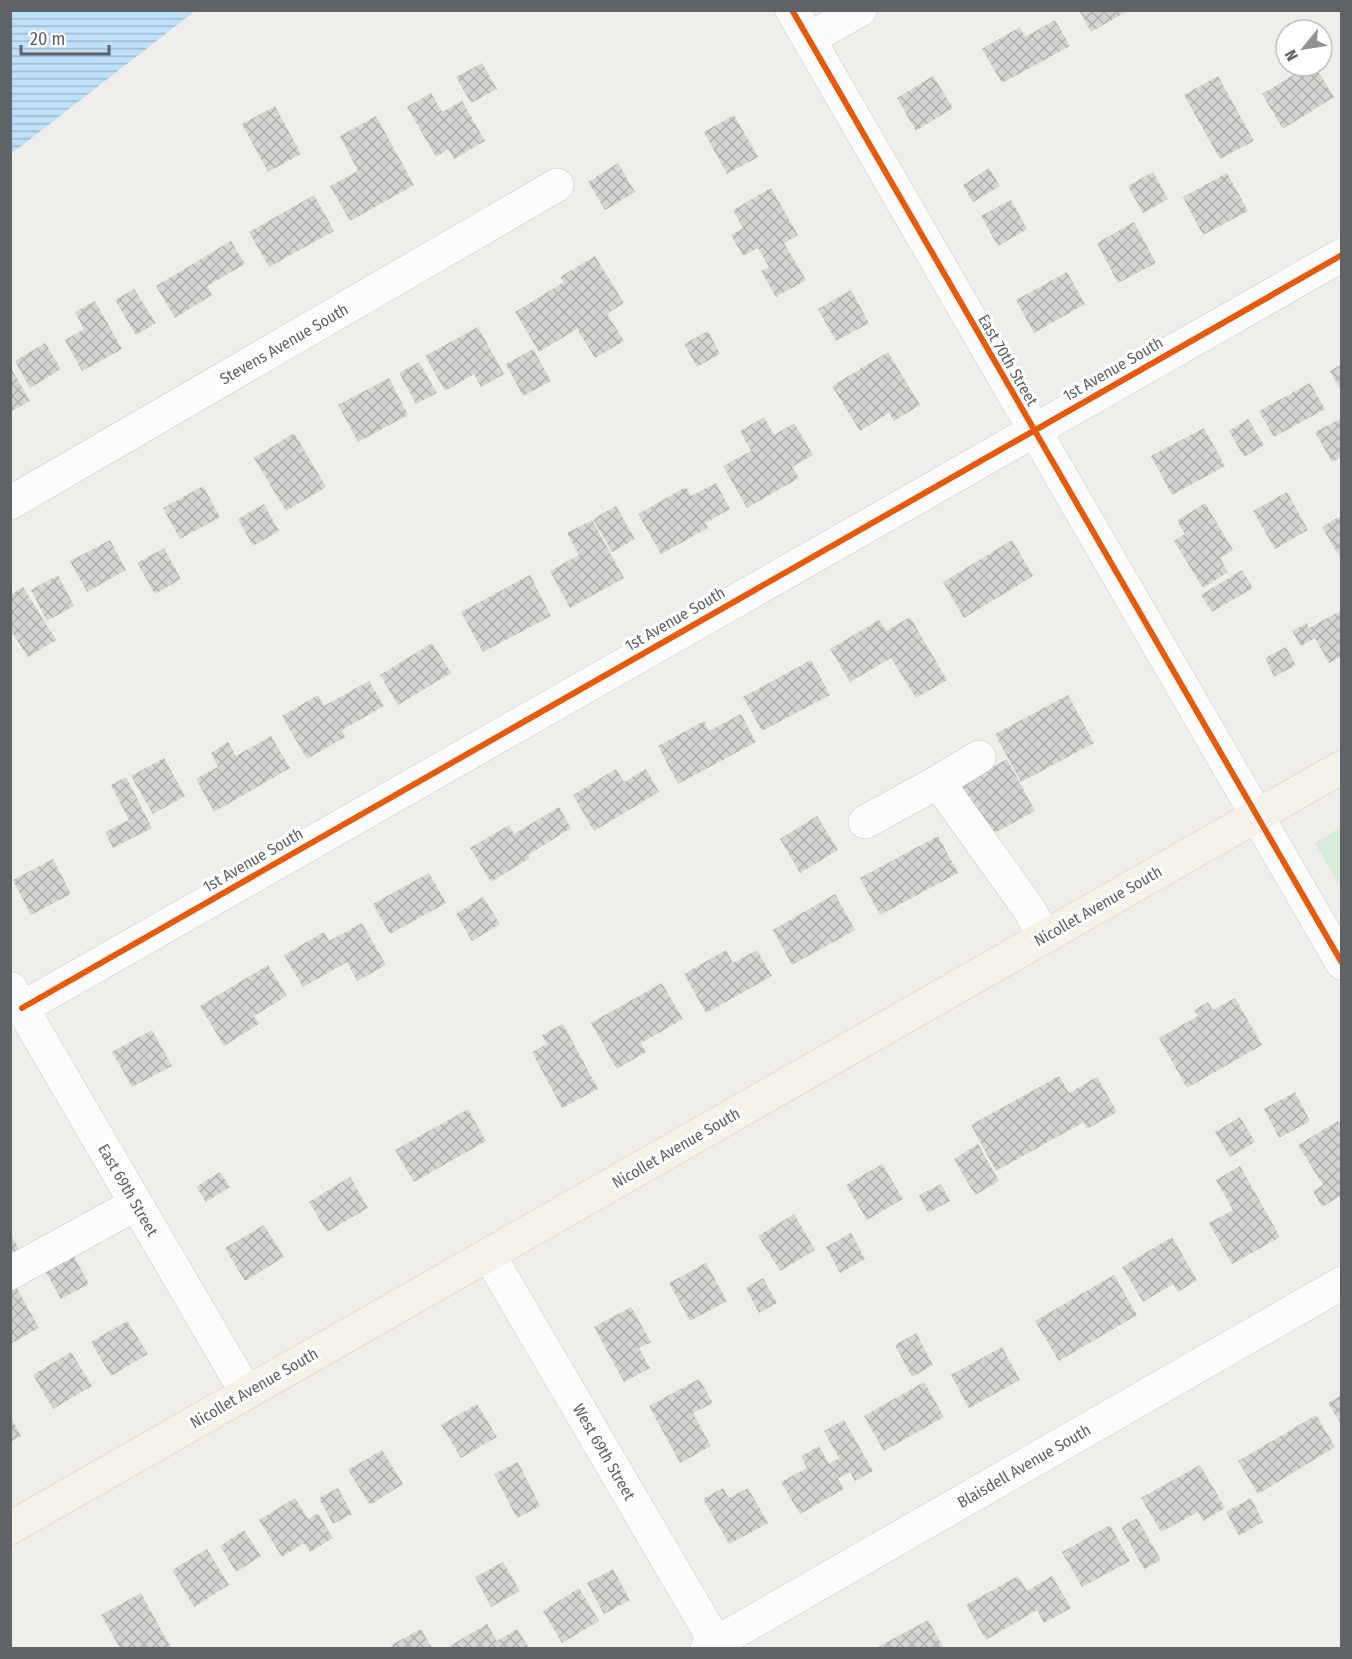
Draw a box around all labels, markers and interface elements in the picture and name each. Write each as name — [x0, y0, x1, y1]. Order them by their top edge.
scale bar — [21, 18, 110, 56]
north arrow — [1274, 18, 1334, 78]
text: 20 m — [30, 28, 65, 50]
text: N — [1281, 46, 1302, 64]
street label: Stevens Avenue South — [216, 300, 352, 388]
street label: East 70th Street — [974, 311, 1042, 410]
street label: 1st Avenue South — [1060, 333, 1166, 405]
street label: 1st Avenue South — [622, 583, 728, 655]
street label: 1st Avenue South — [200, 824, 306, 896]
street label: Nicollet Avenue South — [1031, 862, 1165, 950]
street label: Nicollet Avenue South — [609, 1104, 743, 1192]
street label: East 69th Street — [94, 1141, 162, 1240]
street label: Nicollet Avenue South — [187, 1344, 321, 1432]
street label: West 69th Street — [569, 1401, 640, 1504]
street label: Blaisdell Avenue South — [954, 1420, 1094, 1512]

